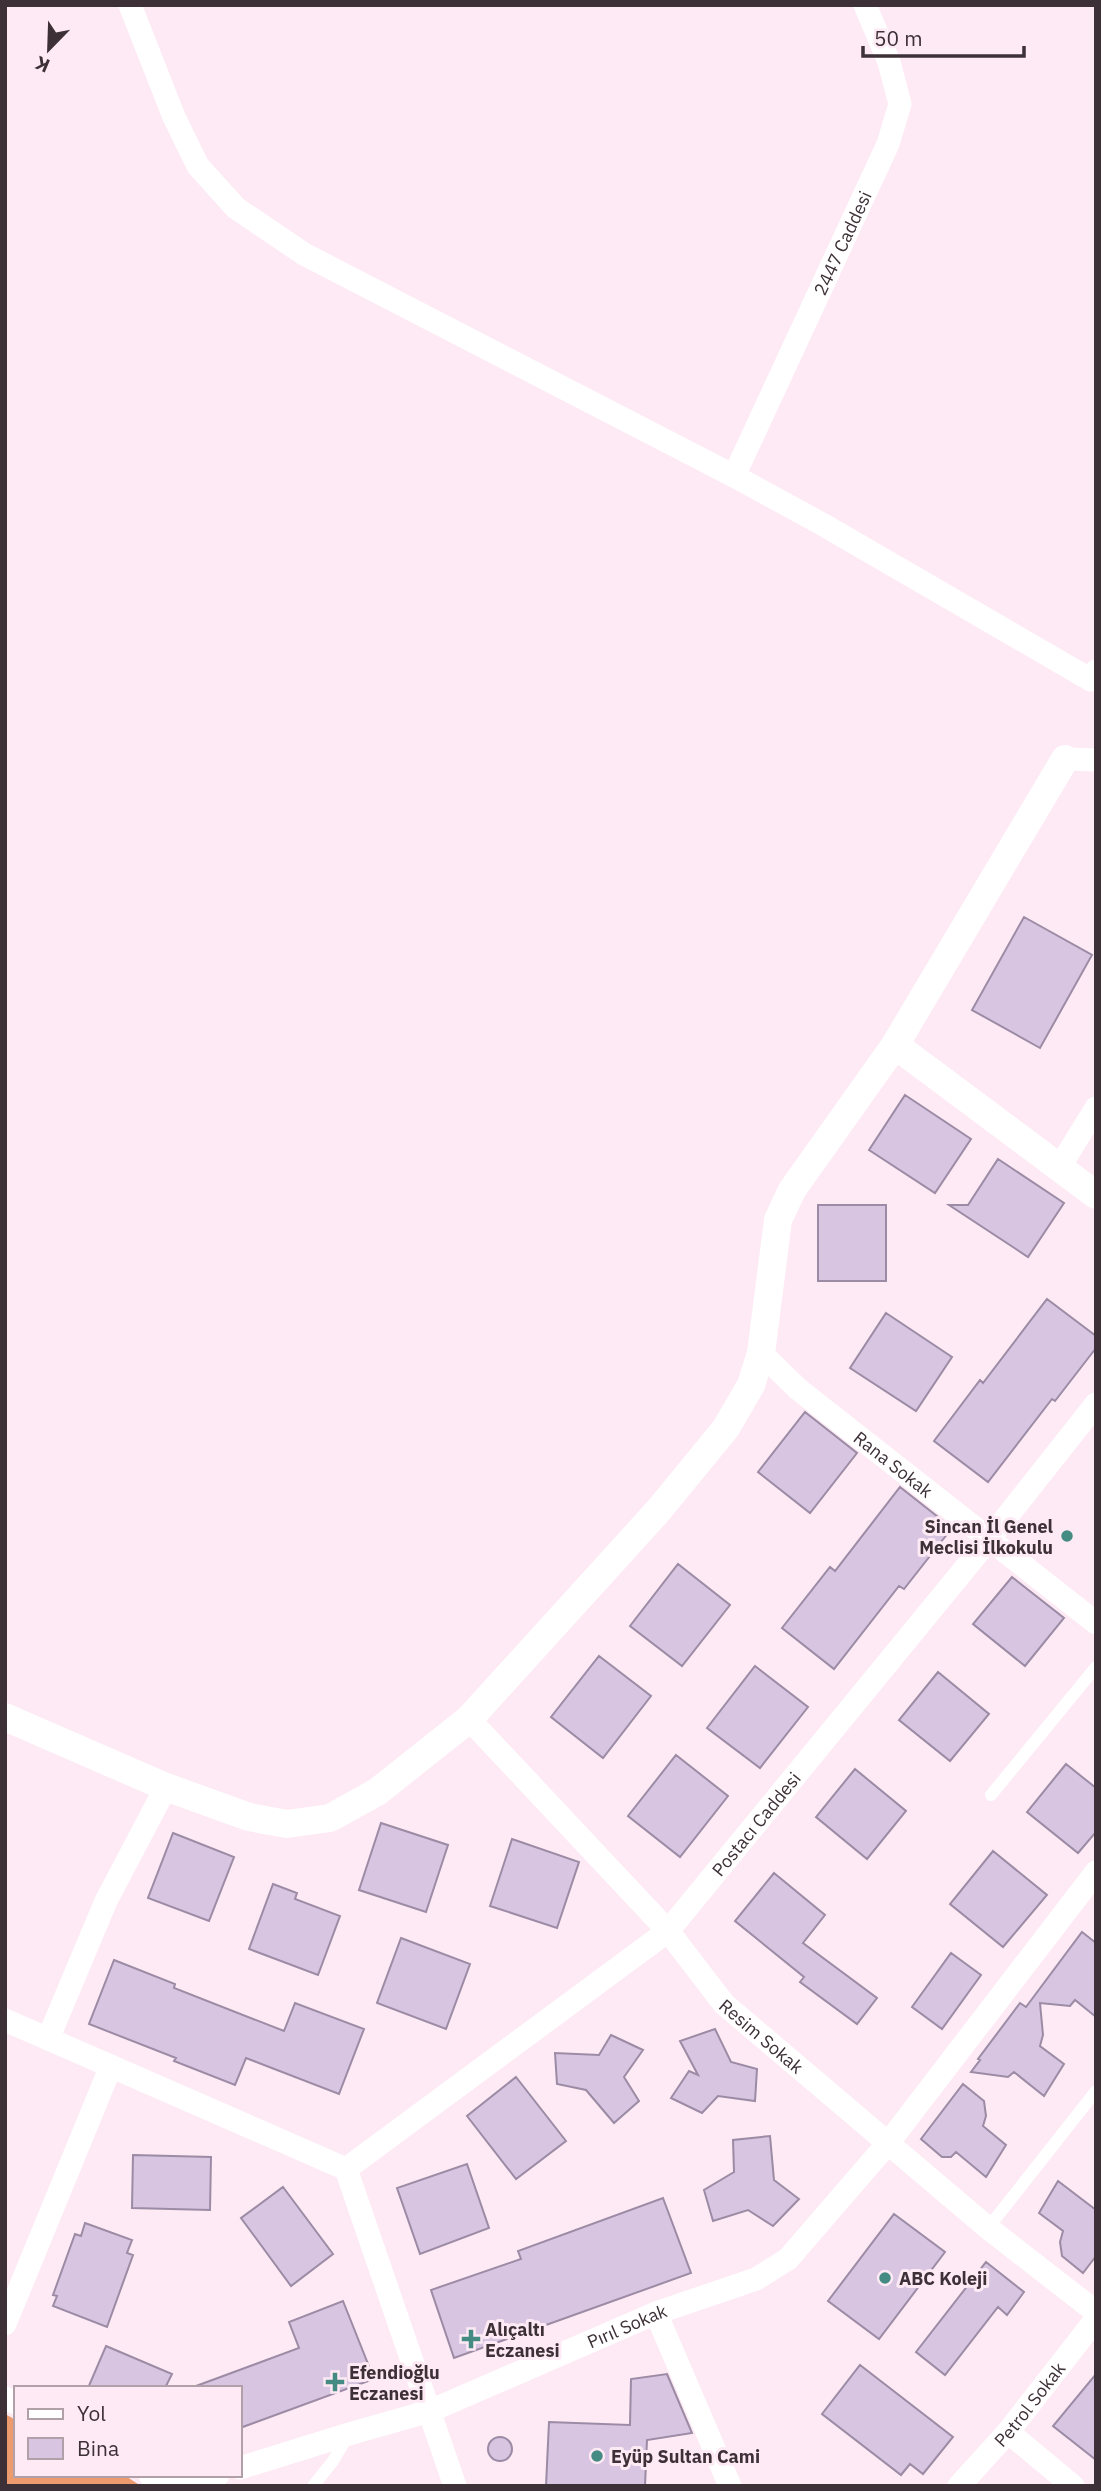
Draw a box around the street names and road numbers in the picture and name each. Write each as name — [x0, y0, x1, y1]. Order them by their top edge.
street label: 2447 Caddesi — [808, 187, 876, 299]
street label: Rana Sokak — [849, 1426, 938, 1502]
street label: Postacı Caddesi — [706, 1767, 805, 1881]
street label: Resim Sokak — [715, 1994, 809, 2078]
street label: Pırıl Sokak — [584, 2299, 670, 2353]
street label: Petrol Sokak — [989, 2357, 1070, 2451]

